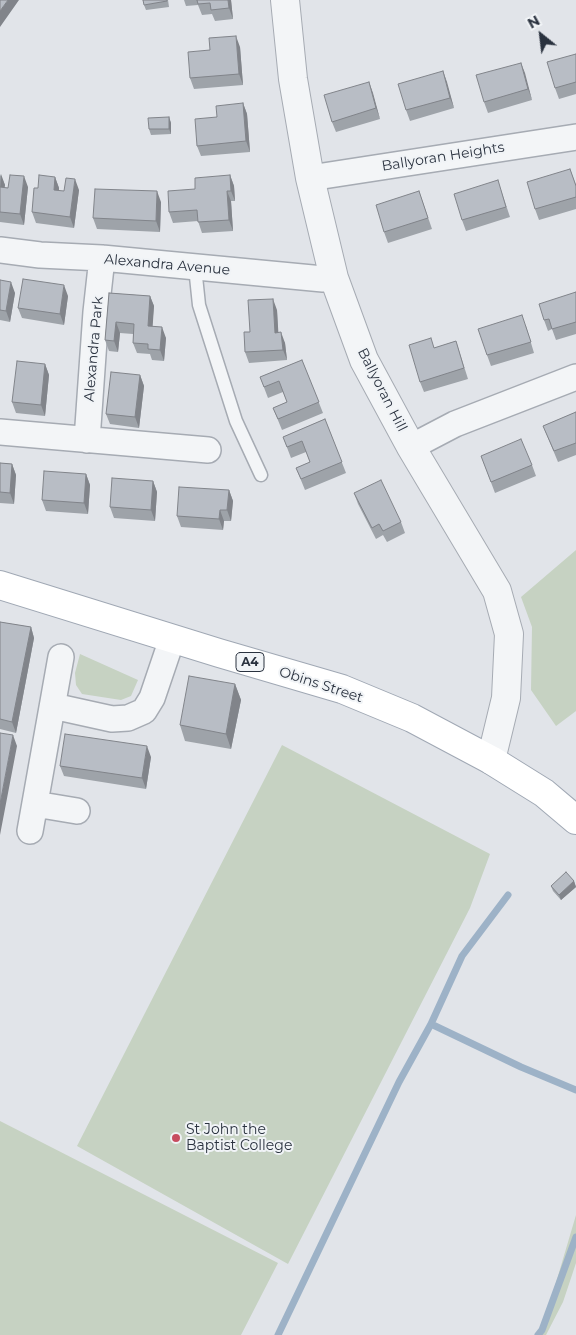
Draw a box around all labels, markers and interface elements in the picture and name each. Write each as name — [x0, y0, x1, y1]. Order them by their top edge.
north arrow — [516, 10, 566, 60]
text: N — [524, 11, 543, 32]
street label: Ballyoran Heights — [380, 139, 506, 175]
street label: Alexandra Avenue — [103, 251, 231, 279]
street label: Alexandra Park — [81, 296, 107, 402]
street label: Ballyoran Hill — [354, 345, 410, 435]
road number: A4 — [236, 652, 264, 672]
street label: Obins Street — [277, 664, 365, 706]
place label: St John the Baptist College — [186, 1122, 292, 1154]
marker: St John the Baptist College — [170, 1132, 182, 1144]

